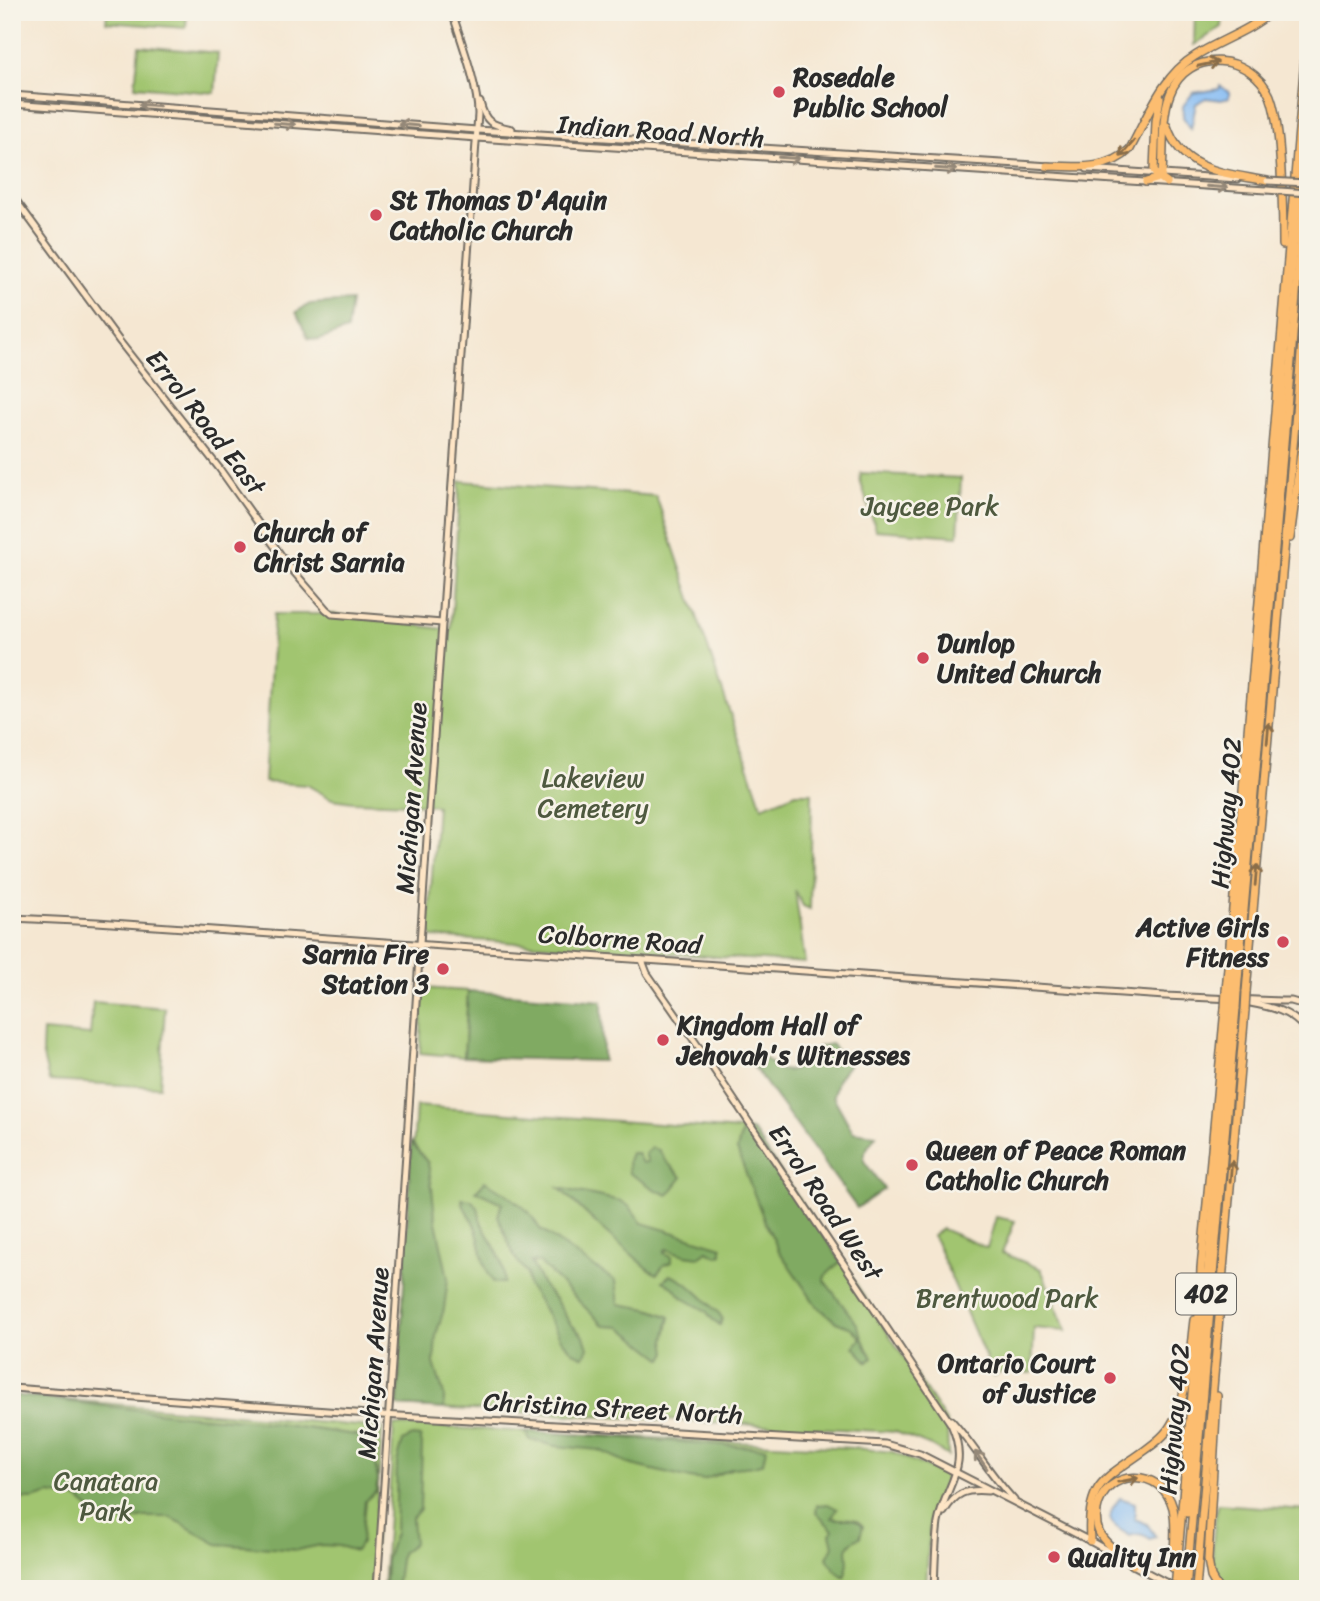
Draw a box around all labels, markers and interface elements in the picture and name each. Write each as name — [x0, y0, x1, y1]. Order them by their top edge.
place label: Rosedale Public School — [792, 54, 949, 130]
one-way arrow — [1196, 56, 1219, 70]
marker: Rosedale Public School — [771, 84, 787, 100]
one-way arrow — [138, 99, 161, 112]
street label: Indian Road North — [555, 101, 766, 161]
one-way arrow — [273, 118, 296, 131]
one-way arrow — [398, 118, 421, 131]
one-way arrow — [1119, 140, 1135, 158]
one-way arrow — [778, 152, 801, 165]
one-way arrow — [934, 163, 957, 176]
place label: St Thomas D'Aquin Catholic Church — [389, 177, 608, 253]
one-way arrow — [1205, 181, 1228, 194]
marker: St Thomas D'Aquin Catholic Church — [368, 207, 384, 223]
street label: Errol Road East — [134, 339, 279, 507]
park label: Jaycee Park — [860, 483, 999, 529]
place label: Church of Christ Sarnia — [253, 509, 405, 585]
marker: Church of Christ Sarnia — [232, 539, 248, 555]
place label: Dunlop United Church — [937, 620, 1102, 696]
marker: Dunlop United Church — [915, 650, 931, 666]
street label: Michigan Avenue — [381, 700, 441, 895]
one-way arrow — [1262, 722, 1275, 745]
street label: Highway 402 — [1196, 736, 1256, 890]
park label: Lakeview Cemetery — [538, 755, 649, 831]
one-way arrow — [1250, 865, 1263, 887]
place label: Active Girls Fitness — [1135, 904, 1270, 980]
street label: Colborne Road — [537, 910, 706, 968]
place label: Sarnia Fire Station 3 — [302, 931, 430, 1007]
marker: Active Girls Fitness — [1275, 934, 1291, 950]
marker: Sarnia Fire Station 3 — [435, 961, 451, 977]
place label: Kingdom Hall of Jehovah's Witnesses — [675, 1002, 911, 1078]
marker: Kingdom Hall of Jehovah's Witnesses — [655, 1032, 671, 1048]
street label: Errol Road West — [756, 1114, 897, 1291]
place label: Queen of Peace Roman Catholic Church — [925, 1127, 1186, 1203]
marker: Queen of Peace Roman Catholic Church — [904, 1157, 920, 1173]
one-way arrow — [1225, 1161, 1238, 1183]
street label: Michigan Avenue — [343, 1265, 403, 1460]
road number: 402 — [1176, 1274, 1236, 1314]
park label: Brentwood Park — [916, 1275, 1099, 1321]
place label: Ontario Court of Justice — [938, 1340, 1097, 1416]
street label: Highway 402 — [1144, 1342, 1204, 1496]
marker: Ontario Court of Justice — [1102, 1370, 1118, 1386]
street label: Christina Street North — [482, 1378, 744, 1438]
one-way arrow — [974, 1451, 988, 1470]
park label: Canatara Park — [54, 1458, 158, 1534]
one-way arrow — [1116, 1473, 1139, 1487]
place label: Quality Inn — [1068, 1534, 1196, 1580]
marker: Quality Inn — [1046, 1549, 1062, 1565]

